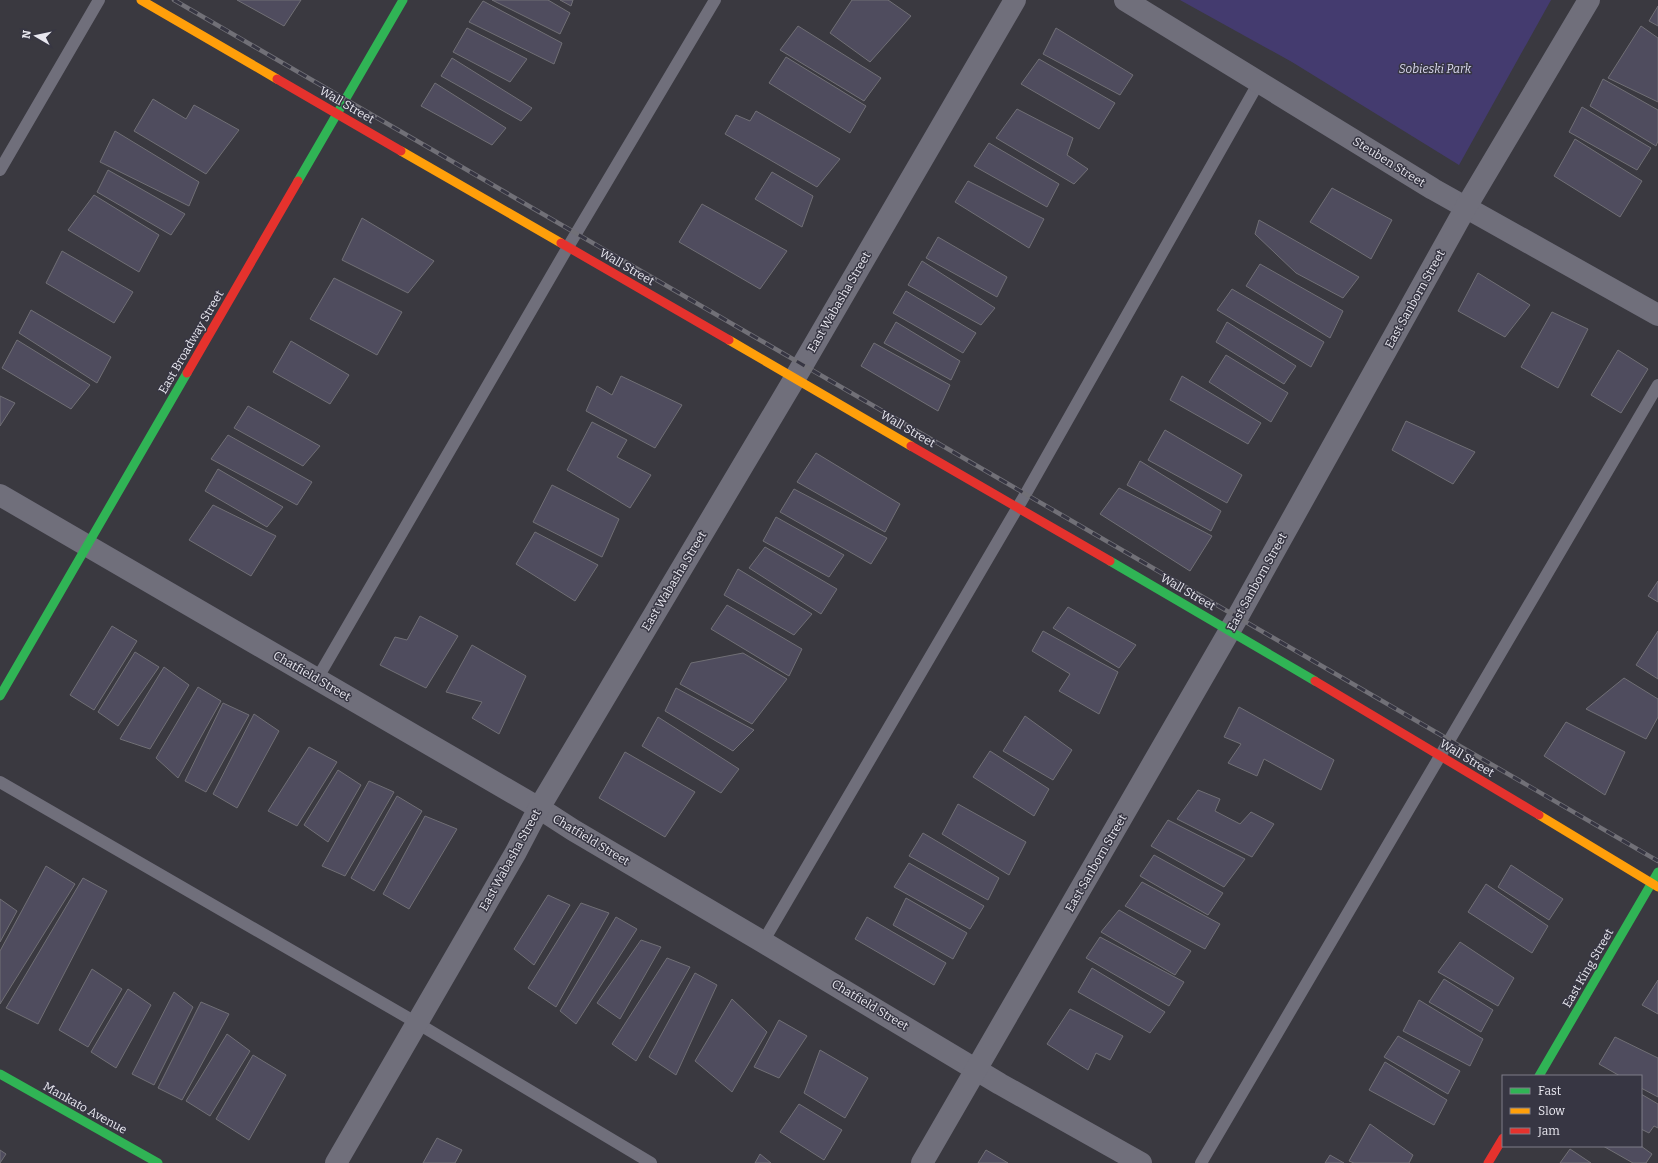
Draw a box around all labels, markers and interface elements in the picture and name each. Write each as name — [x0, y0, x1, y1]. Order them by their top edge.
north arrow — [16, 16, 56, 56]
text: N — [20, 29, 34, 40]
park label: Sobieski Park — [1399, 62, 1472, 76]
street label: Wall Street — [317, 84, 377, 127]
street label: Steuben Street — [1350, 134, 1428, 190]
street label: Wall Street — [597, 246, 657, 289]
street label: East Sanborn Street — [1382, 247, 1448, 351]
street label: East Wabasha Street — [805, 249, 874, 355]
street label: East Broadway Street — [156, 287, 227, 396]
street label: Wall Street — [878, 408, 938, 451]
street label: East Wabasha Street — [639, 528, 710, 633]
street label: East Sanborn Street — [1224, 530, 1290, 634]
street label: Wall Street — [1158, 571, 1218, 614]
street label: Chatfield Street — [271, 648, 354, 704]
street label: Wall Street — [1437, 736, 1497, 780]
street label: East Wabasha Street — [476, 806, 544, 913]
street label: East Sanborn Street — [1062, 811, 1130, 914]
street label: Chatfield Street — [550, 812, 632, 869]
street label: East King Street — [1560, 926, 1617, 1010]
street label: Chatfield Street — [829, 977, 911, 1034]
legend — [1502, 1075, 1642, 1147]
street label: Mankato Avenue — [41, 1079, 129, 1137]
text: Fast — [1538, 1084, 1562, 1098]
text: Slow — [1538, 1104, 1565, 1118]
text: Jam — [1537, 1124, 1560, 1138]

